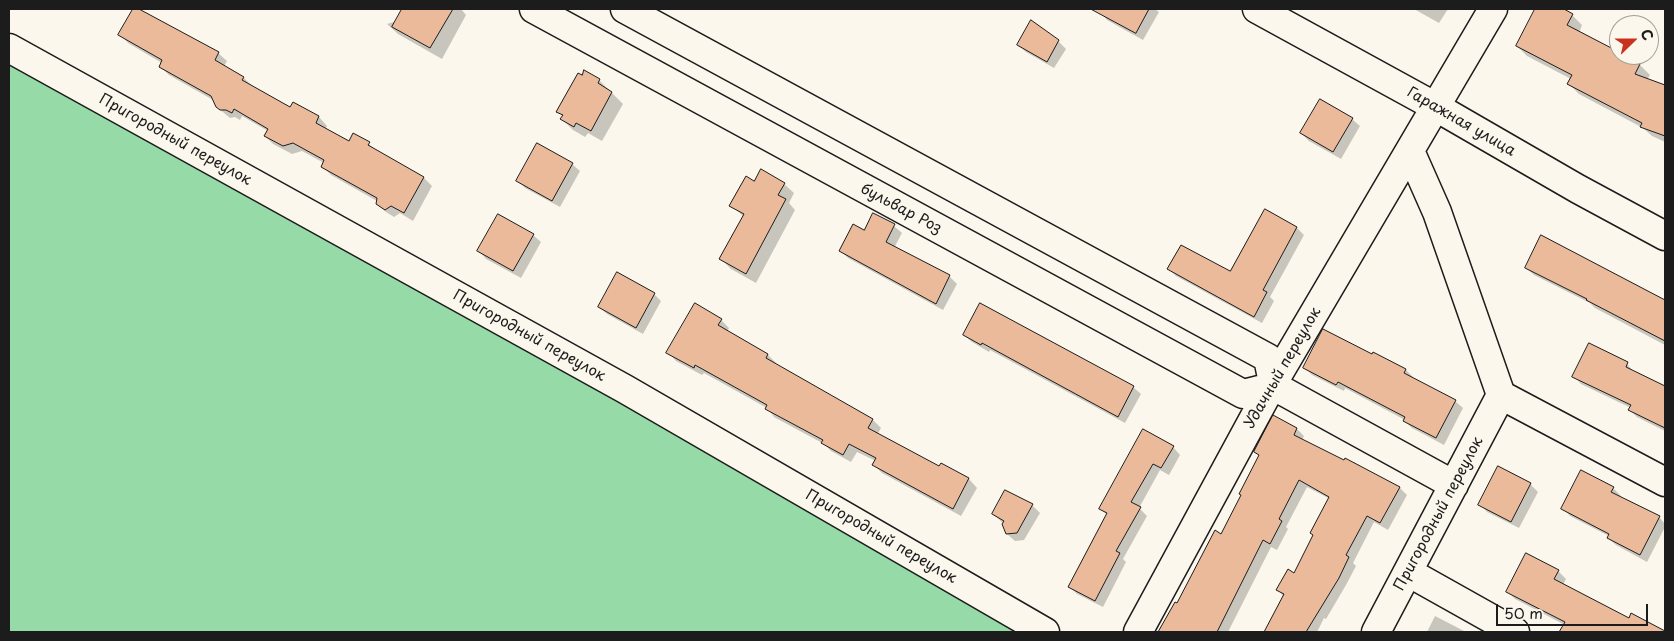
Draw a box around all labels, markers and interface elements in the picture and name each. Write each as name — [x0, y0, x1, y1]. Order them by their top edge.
north arrow — [1609, 15, 1659, 65]
text: С — [1636, 26, 1659, 43]
street label: Гаражная улица — [1404, 84, 1518, 160]
street label: Пригородный переулок — [96, 90, 254, 190]
street label: бульвар Роз — [857, 180, 945, 238]
street label: Пригородный переулок — [450, 286, 608, 386]
street label: Удачный переулок — [1241, 304, 1325, 432]
street label: Пригородный переулок — [1391, 434, 1487, 594]
street label: Пригородный переулок — [802, 486, 960, 588]
scale bar — [1499, 594, 1652, 626]
text: 50 m — [1504, 601, 1543, 624]

